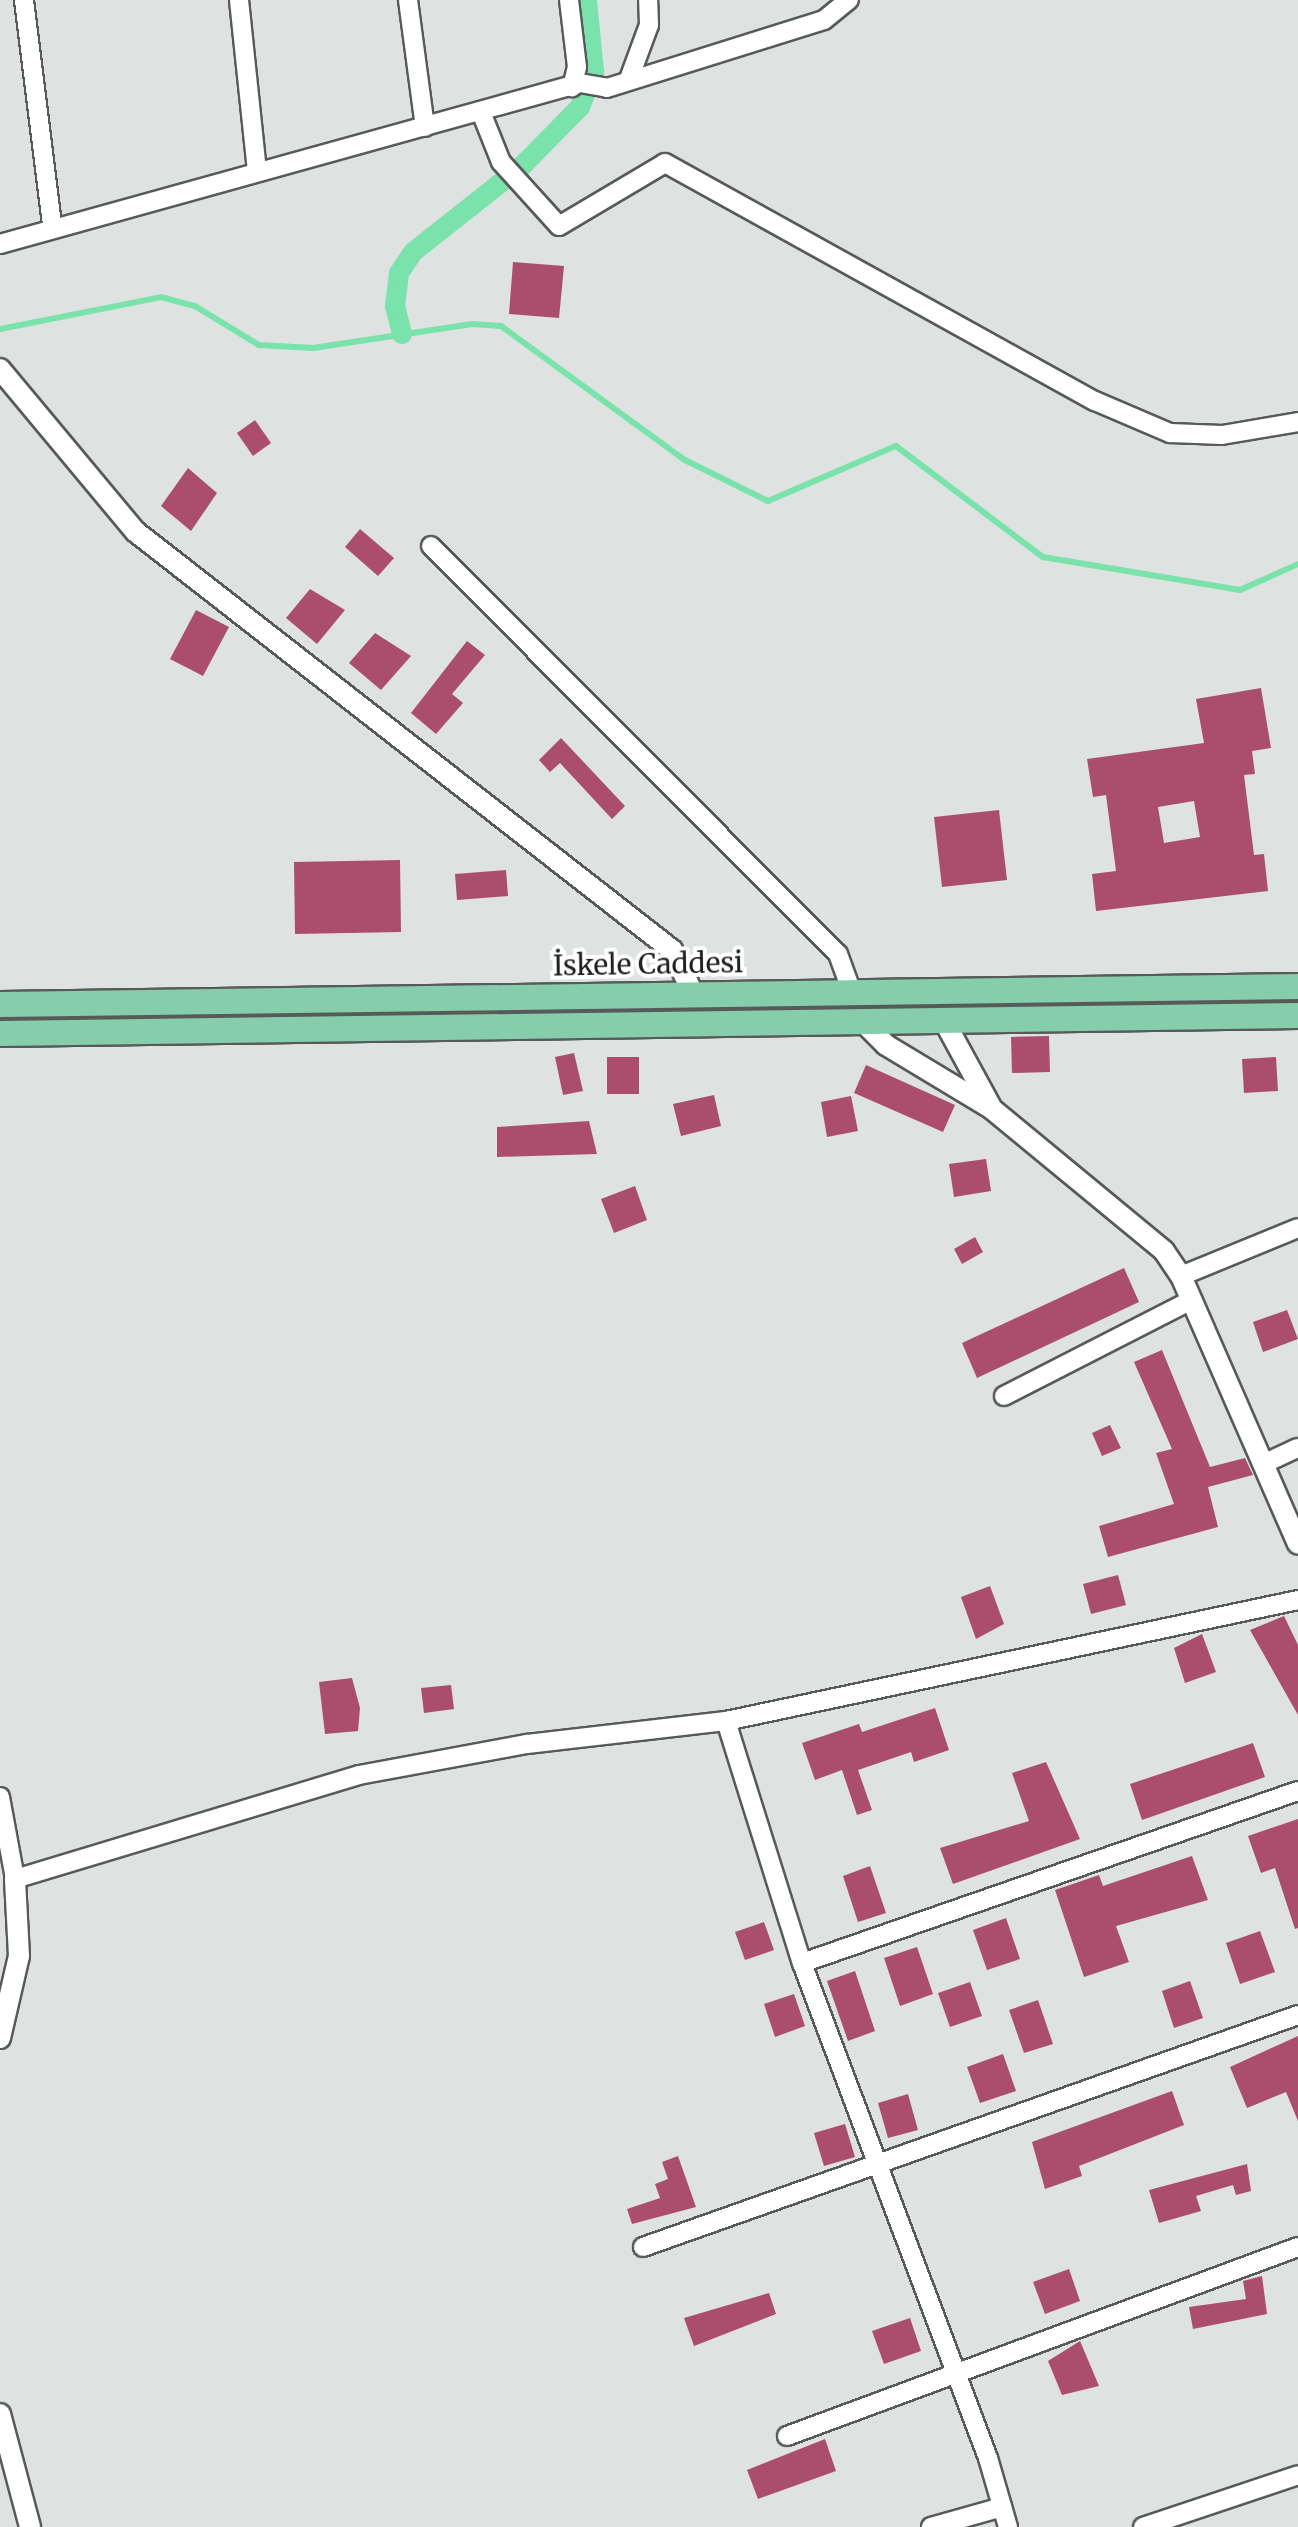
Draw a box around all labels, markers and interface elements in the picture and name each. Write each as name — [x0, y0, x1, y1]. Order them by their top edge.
street label: İskele Caddesi — [553, 946, 743, 982]

